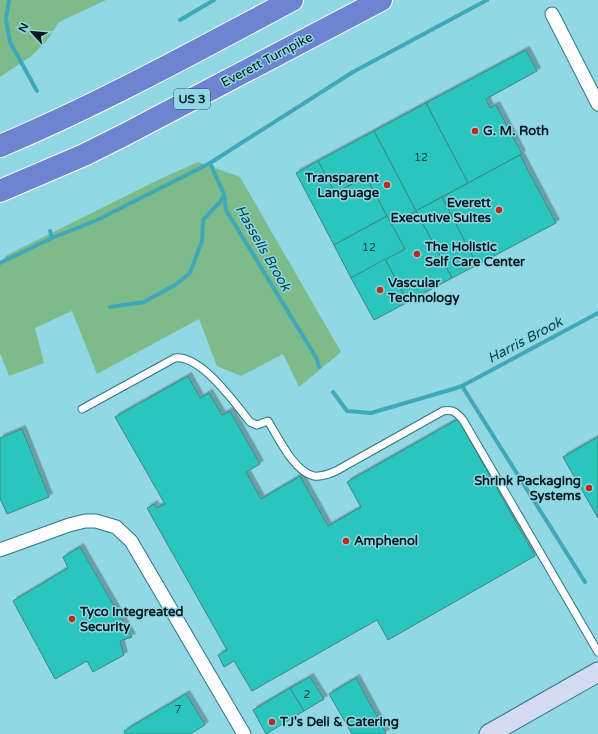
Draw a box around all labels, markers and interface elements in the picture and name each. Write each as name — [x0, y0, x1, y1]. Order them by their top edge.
north arrow — [12, 12, 52, 52]
text: N — [16, 21, 31, 35]
street label: Everett Turnpike — [218, 29, 316, 91]
road number: US 3 — [174, 89, 210, 109]
place label: G. M. Roth — [483, 123, 549, 139]
marker: G. M. Roth — [470, 126, 480, 136]
house number: 12 — [414, 151, 428, 164]
place label: Transparent Language — [304, 170, 380, 201]
marker: Transparent Language — [382, 180, 392, 190]
place label: Everett Executive Suites — [390, 195, 491, 226]
water label: Hassells Brook — [232, 202, 295, 295]
marker: Everett Executive Suites — [494, 205, 504, 215]
place label: The Holistic Self Care Center — [424, 239, 526, 270]
house number: 12 — [362, 241, 376, 254]
marker: The Holistic Self Care Center — [412, 249, 422, 259]
place label: Vascular Technology — [387, 275, 459, 306]
marker: Vascular Technology — [375, 285, 385, 295]
water label: Harris Brook — [485, 313, 567, 367]
place label: Shrink Packaging Systems — [474, 473, 581, 504]
marker: Shrink Packaging Systems — [584, 483, 594, 493]
place label: Amphenol — [354, 533, 418, 549]
marker: Amphenol — [341, 536, 351, 546]
place label: Tyco Integreated Security — [79, 604, 184, 635]
marker: Tyco Integreated Security — [67, 614, 77, 624]
house number: 2 — [304, 688, 311, 701]
house number: 7 — [175, 703, 182, 716]
place label: TJ's Deli & Catering — [279, 714, 399, 730]
marker: TJ's Deli & Catering — [267, 717, 277, 727]

